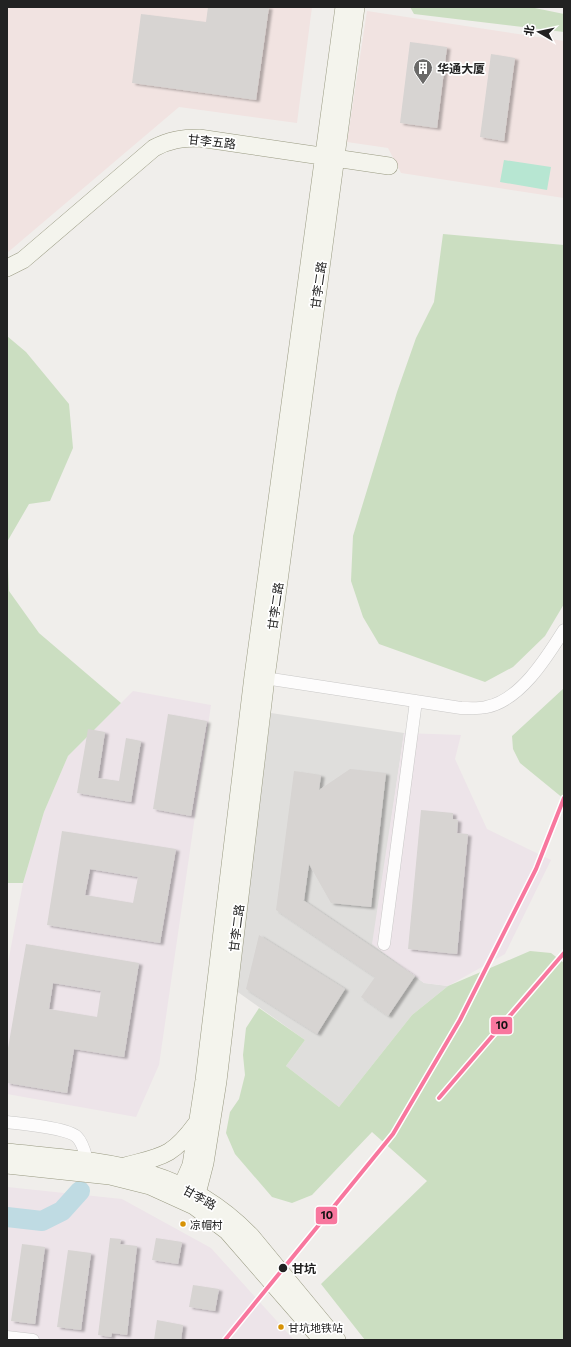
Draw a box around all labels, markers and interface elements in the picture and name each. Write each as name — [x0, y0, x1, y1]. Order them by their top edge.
north arrow — [519, 12, 559, 52]
text: 北 — [521, 24, 536, 37]
building icon: 华通大厦 — [412, 57, 434, 85]
place label: 华通大厦 — [437, 61, 485, 75]
street label: 甘李五路 — [187, 132, 237, 150]
street label: 甘李二路 — [308, 260, 328, 310]
street label: 甘李二路 — [265, 581, 285, 631]
street label: 甘李二路 — [226, 903, 246, 953]
line badge: 10 — [490, 1016, 513, 1035]
text: 10 — [496, 1018, 508, 1031]
street label: 甘李路 — [181, 1182, 219, 1212]
line badge: 10 — [315, 1206, 338, 1225]
text: 10 — [321, 1208, 333, 1221]
place label: 凉帽村 — [190, 1218, 223, 1231]
marker: 凉帽村 — [178, 1219, 188, 1229]
place label: 甘坑 — [292, 1261, 316, 1275]
marker: 甘坑 — [277, 1262, 289, 1274]
place label: 甘坑地铁站 — [288, 1321, 343, 1334]
marker: 甘坑地铁站 — [276, 1322, 286, 1332]

